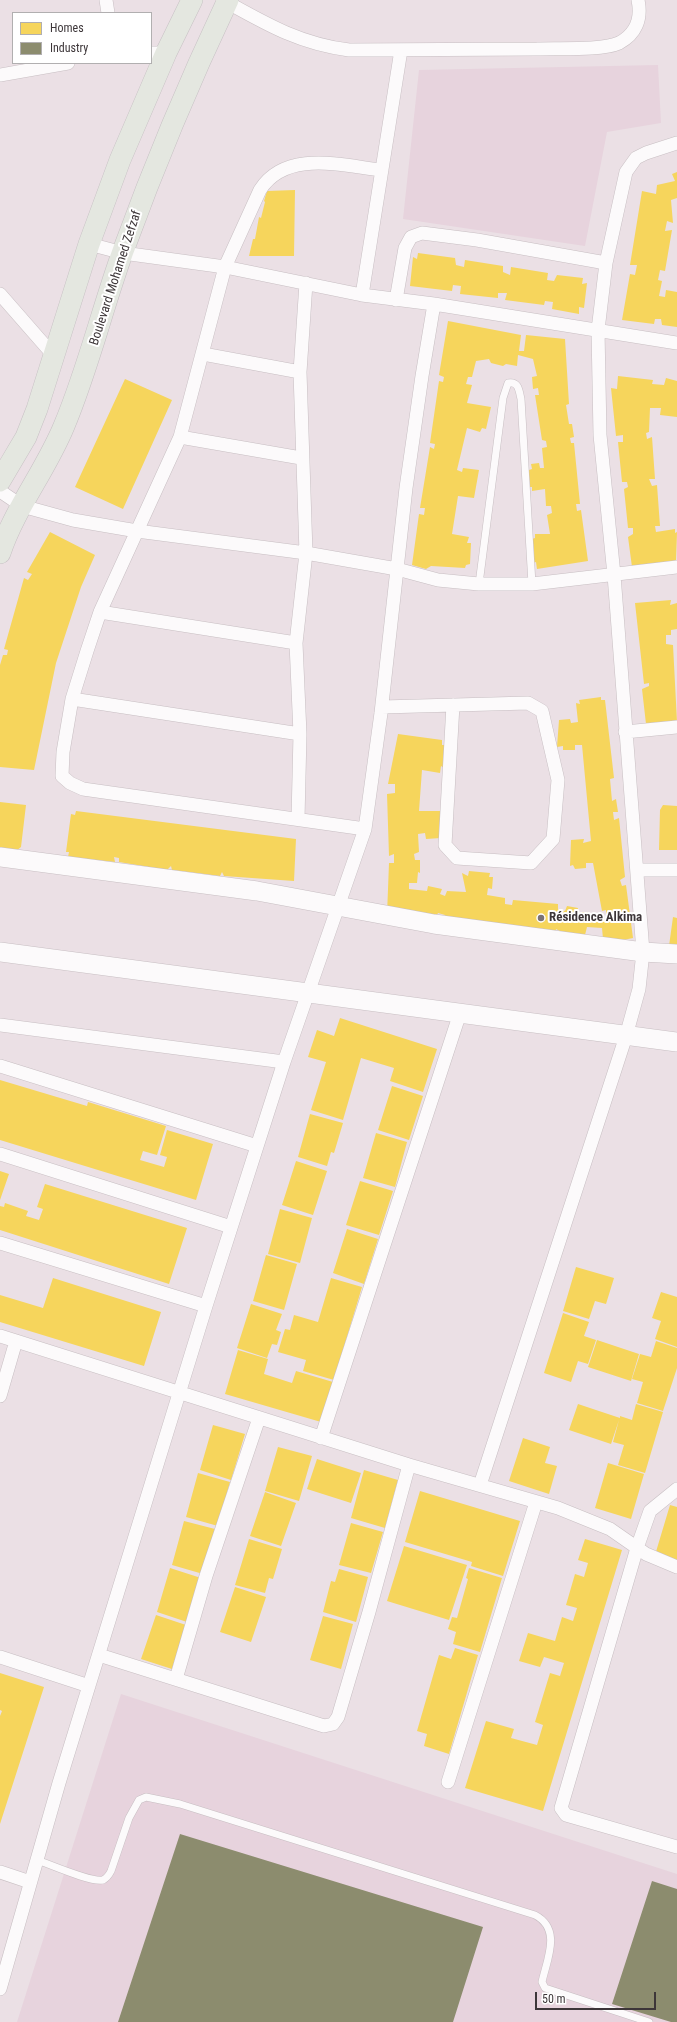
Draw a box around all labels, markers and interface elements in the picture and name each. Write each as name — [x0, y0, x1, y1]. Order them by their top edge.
legend — [12, 12, 152, 64]
text: Homes — [50, 21, 84, 35]
text: Industry — [50, 41, 88, 55]
street label: Boulevard Mohamed Zefzaf — [87, 209, 145, 347]
place label: Résidence Alkima — [549, 910, 642, 926]
marker: Résidence Alkima — [536, 913, 546, 923]
scale bar — [537, 1984, 658, 2010]
text: 50 m — [542, 1992, 566, 2006]

